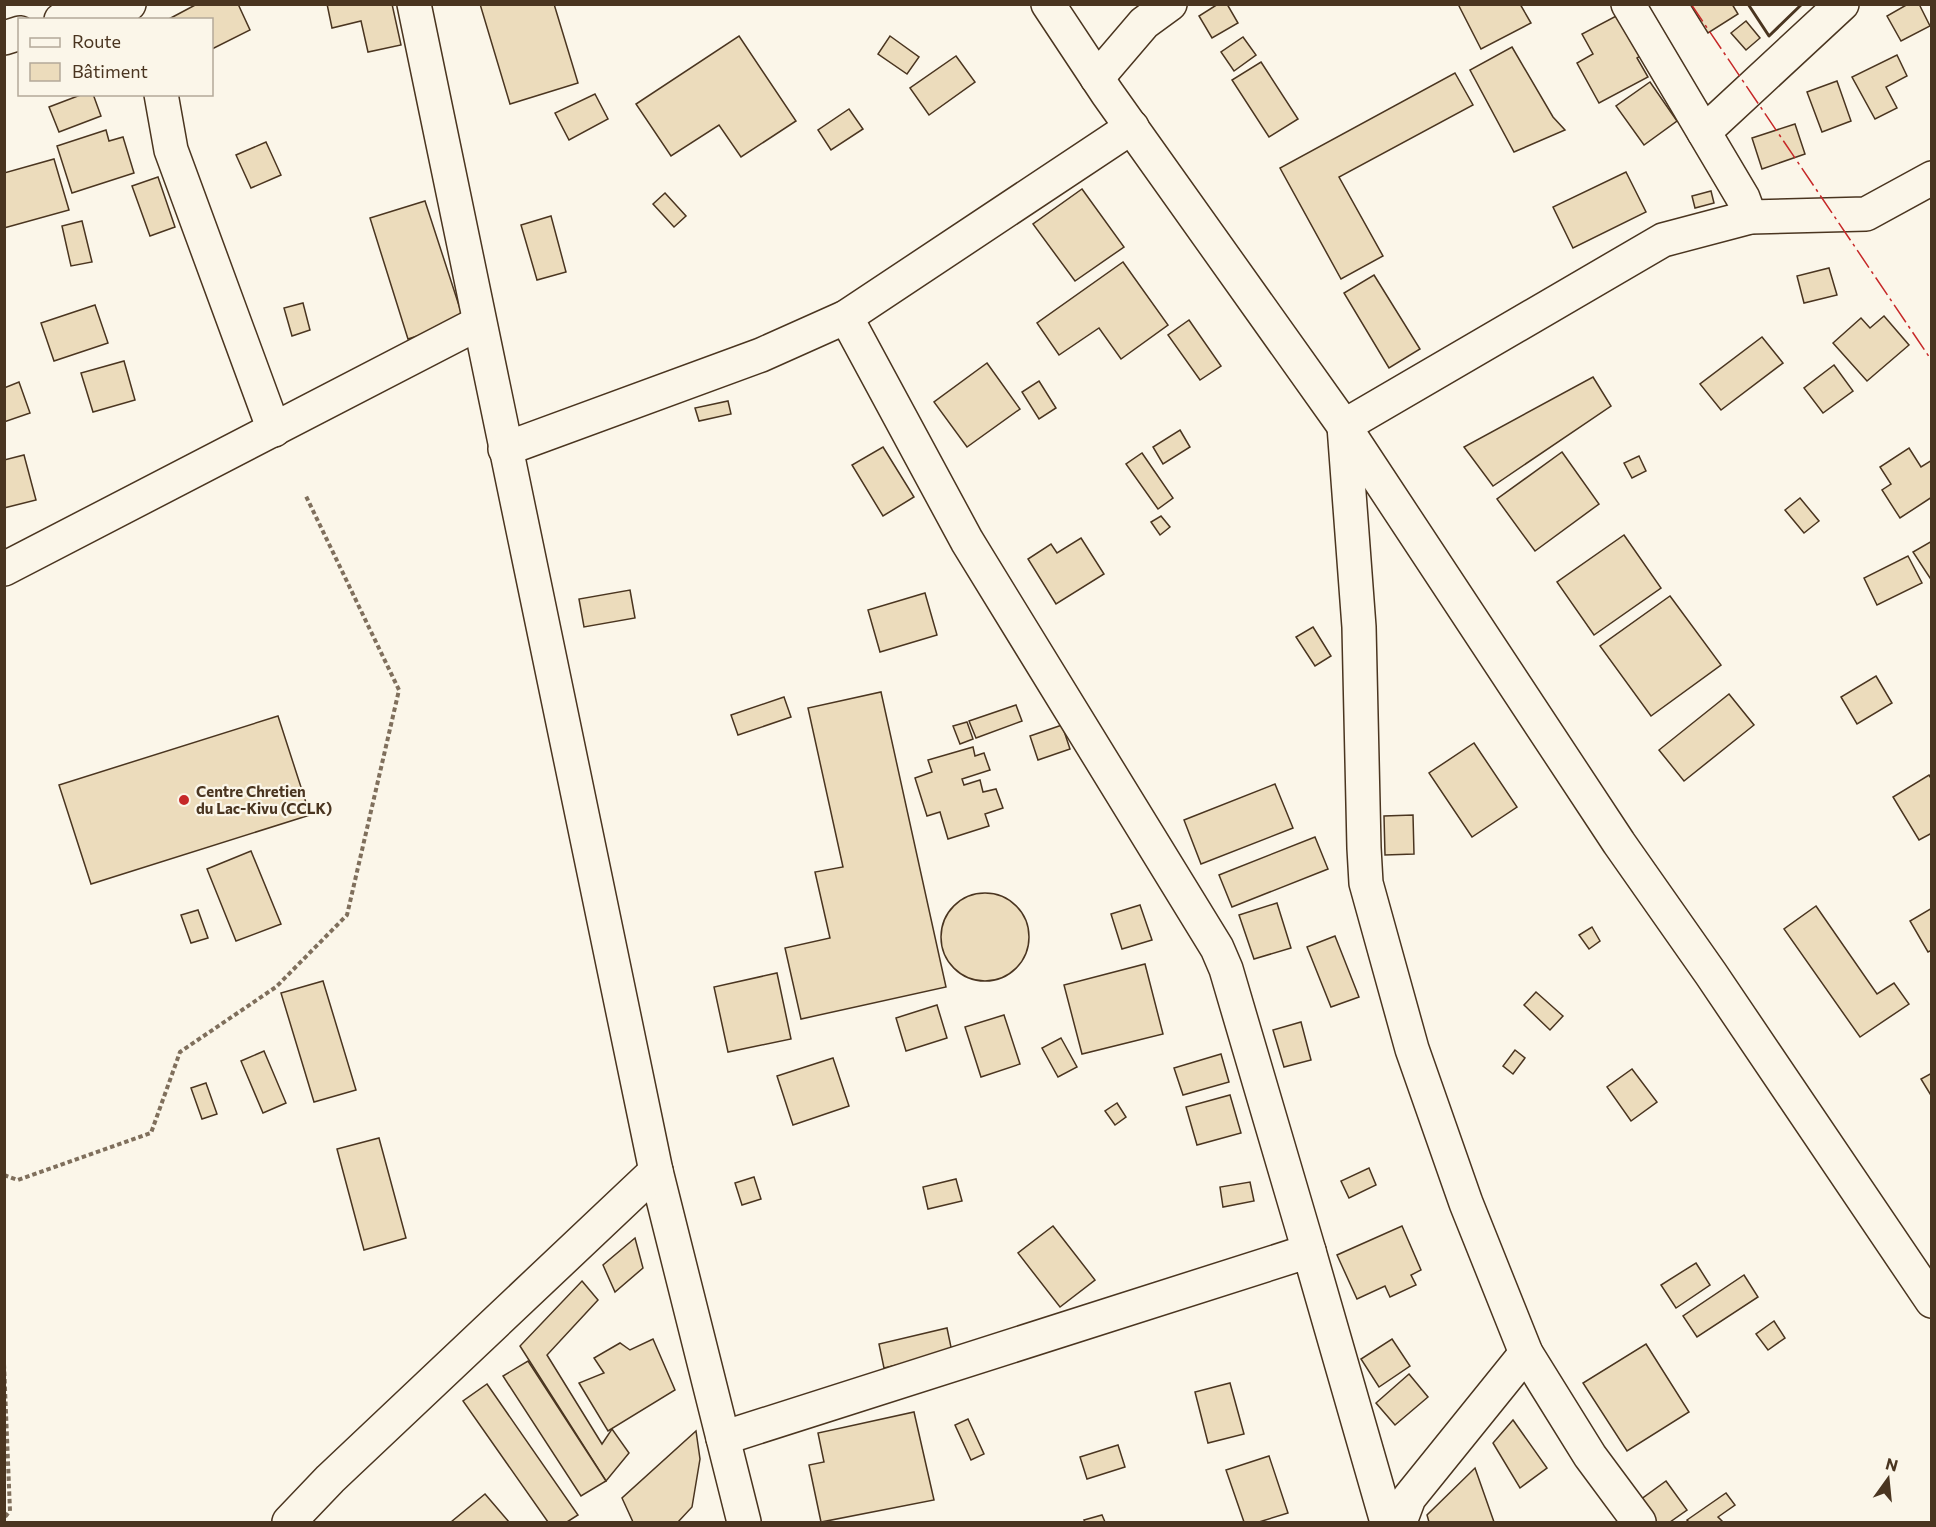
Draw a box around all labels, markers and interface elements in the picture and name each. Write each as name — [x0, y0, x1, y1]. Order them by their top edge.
legend — [18, 18, 213, 96]
text: Route — [72, 30, 121, 52]
text: Bâtiment — [72, 60, 148, 82]
place label: Centre Chretien du Lac-Kivu (CCLK) — [196, 782, 332, 817]
marker: Centre Chretien du Lac-Kivu (CCLK) — [177, 793, 191, 807]
north arrow — [1858, 1449, 1918, 1509]
text: N — [1884, 1453, 1900, 1475]

